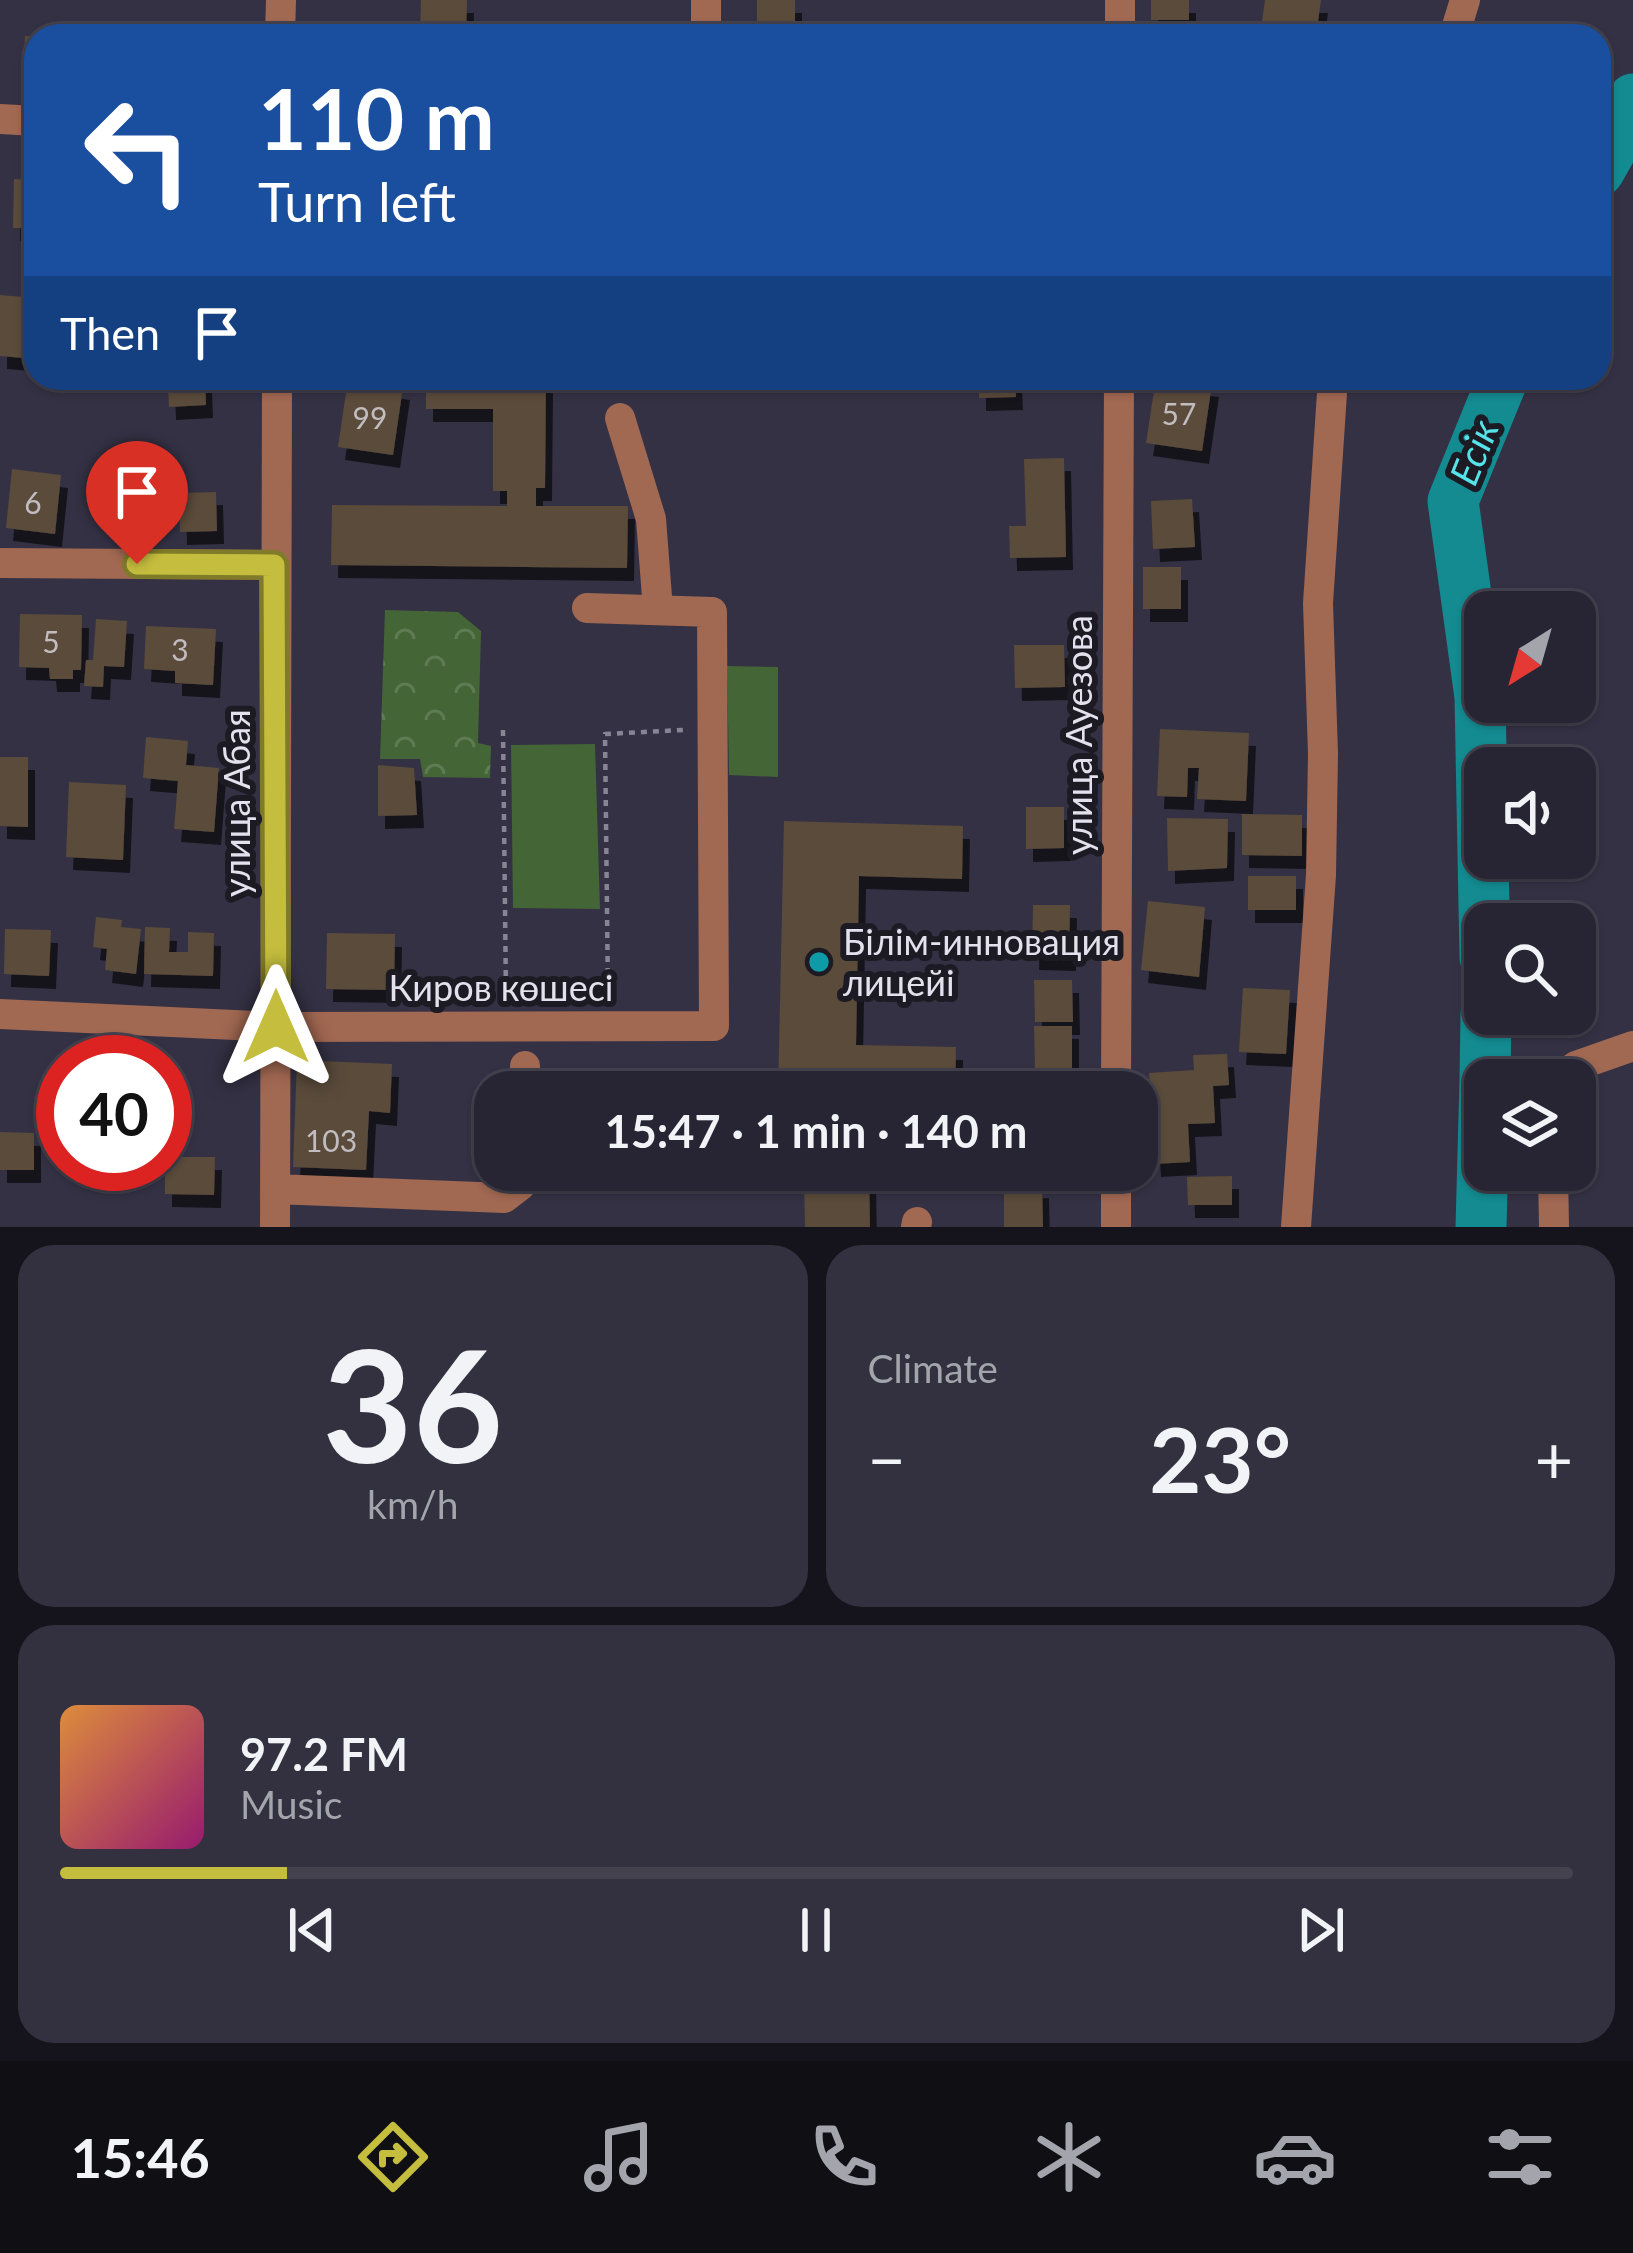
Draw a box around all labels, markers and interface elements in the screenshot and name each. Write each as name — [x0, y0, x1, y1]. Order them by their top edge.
text: 110 m — [258, 67, 495, 168]
icon: left — [60, 72, 216, 228]
text: Turn left — [258, 169, 456, 234]
icon: arrive — [184, 300, 250, 366]
text: Then — [60, 306, 160, 360]
house number: 57 — [1162, 395, 1196, 431]
house number: 99 — [353, 399, 387, 435]
water label: Есік — [1439, 413, 1507, 491]
pin — [86, 441, 188, 564]
icon: arrive — [104, 459, 170, 525]
house number: 6 — [24, 484, 42, 520]
north arrow — [1464, 591, 1596, 723]
map controls — [1464, 591, 1596, 1191]
street label: улица Ауезова — [1056, 615, 1100, 855]
house number: 5 — [42, 623, 60, 659]
house number: 3 — [171, 631, 189, 667]
street label: улица Абая — [214, 709, 258, 897]
button: sound — [1464, 747, 1596, 879]
button: search — [1464, 903, 1596, 1035]
place label: Білім-инновация лицейі — [843, 919, 1120, 1004]
marker: Білім-инновация лицейі — [806, 949, 832, 975]
position arrow — [213, 964, 339, 1090]
street label: Киров көшесі — [388, 965, 614, 1009]
speed limit sign: 40 — [36, 1035, 192, 1191]
button: layers — [1464, 1059, 1596, 1191]
text: 15:47 · 1 min · 140 m — [605, 1104, 1027, 1158]
house number: 103 — [305, 1122, 357, 1158]
text: 36 — [322, 1309, 503, 1496]
text: Climate — [868, 1345, 998, 1391]
text: 23° — [1149, 1404, 1291, 1512]
text: − — [868, 1419, 906, 1498]
text: + — [1535, 1419, 1573, 1498]
text: km/h — [367, 1481, 458, 1527]
text: 97.2 FM — [240, 1727, 408, 1781]
text: Music — [240, 1781, 342, 1827]
icon: previous — [279, 1897, 345, 1963]
icon: pause — [783, 1897, 849, 1963]
icon: next — [1288, 1897, 1354, 1963]
icon: directions — [351, 2115, 435, 2199]
icon: music — [577, 2115, 661, 2199]
icon: phone — [802, 2115, 886, 2199]
icon: climate — [1027, 2115, 1111, 2199]
icon: car — [1253, 2115, 1337, 2199]
icon: filters — [1478, 2115, 1562, 2199]
text: 15:46 — [71, 2125, 210, 2190]

